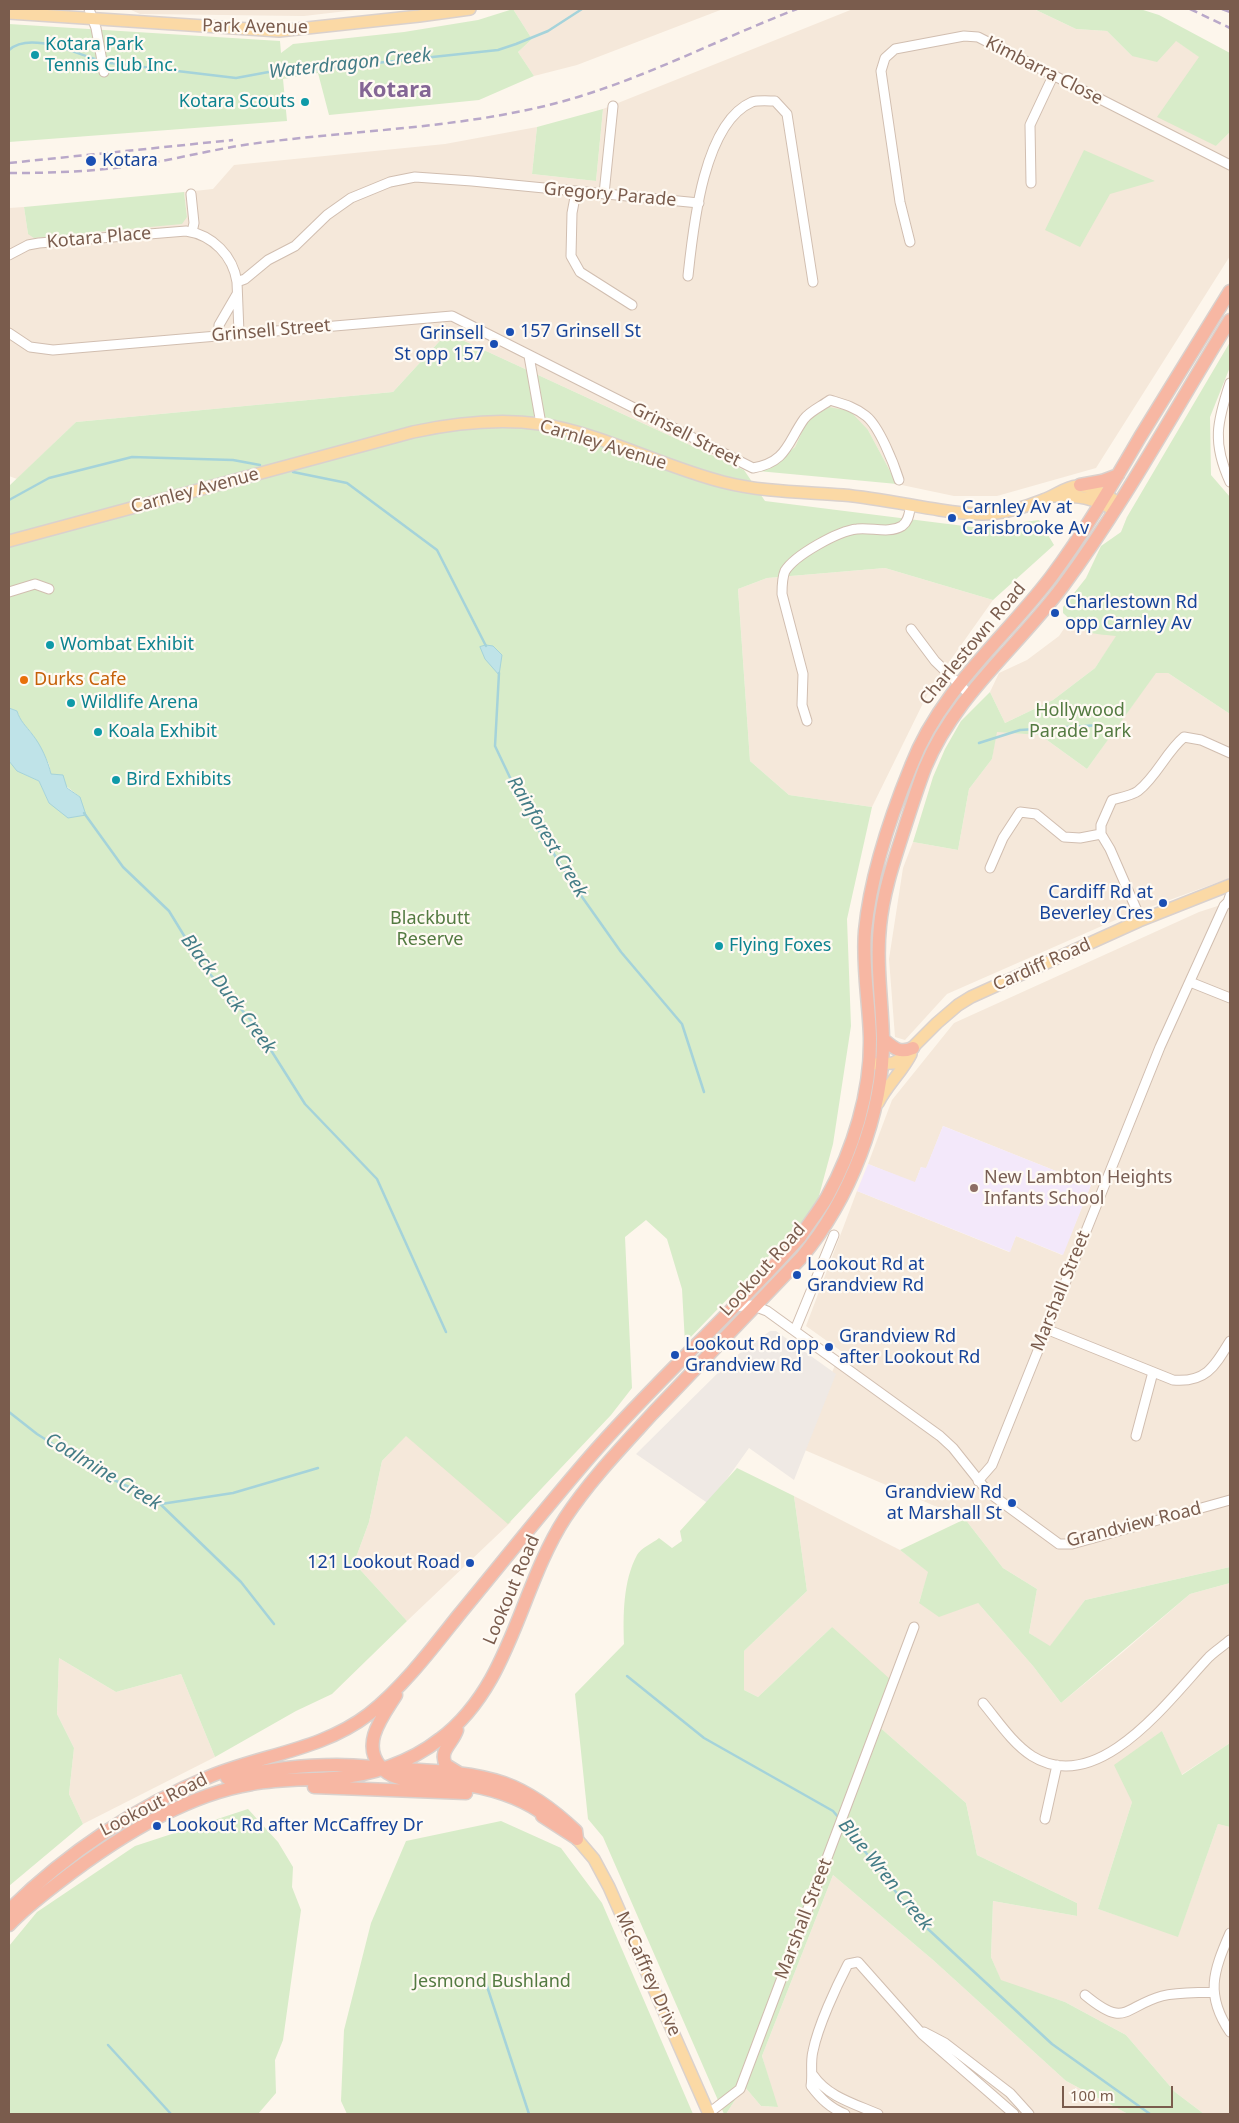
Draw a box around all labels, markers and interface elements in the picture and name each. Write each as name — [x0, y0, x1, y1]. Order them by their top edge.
street label: Park Avenue — [202, 15, 308, 39]
street label: Kimbarra Close — [982, 32, 1106, 110]
place label: Kotara Park Tennis Club Inc. — [45, 34, 178, 76]
water label: Waterdragon Creek — [268, 44, 432, 84]
marker: Kotara Park Tennis Club Inc. — [29, 49, 41, 61]
district label: Kotara — [358, 78, 432, 104]
place label: Kotara Scouts — [179, 91, 295, 113]
marker: Kotara Scouts — [299, 96, 311, 108]
place label: Kotara — [102, 150, 158, 172]
marker: Kotara — [84, 154, 98, 168]
street label: Gregory Parade — [543, 178, 677, 212]
street label: Kotara Place — [46, 223, 152, 253]
street label: Grinsell Street — [211, 315, 331, 347]
place label: 157 Grinsell St — [520, 321, 641, 343]
place label: Grinsell St opp 157 — [394, 323, 484, 366]
marker: 157 Grinsell St — [504, 326, 516, 338]
marker: Grinsell St opp 157 — [488, 338, 500, 350]
street label: Grinsell Street — [628, 398, 744, 472]
street label: Carnley Avenue — [537, 415, 669, 475]
street label: Carnley Avenue — [129, 464, 261, 518]
place label: Carnley Av at Carisbrooke Av — [962, 497, 1089, 540]
marker: Carnley Av at Carisbrooke Av — [946, 512, 958, 524]
street label: Charlestown Road — [915, 578, 1031, 710]
place label: Charlestown Rd opp Carnley Av — [1065, 592, 1198, 634]
marker: Charlestown Rd opp Carnley Av — [1049, 607, 1061, 619]
place label: Wombat Exhibit — [60, 634, 194, 656]
marker: Wombat Exhibit — [44, 639, 56, 651]
place label: Durks Cafe — [34, 669, 126, 691]
marker: Durks Cafe — [18, 674, 30, 686]
place label: Wildlife Arena — [81, 692, 198, 714]
marker: Wildlife Arena — [65, 697, 77, 709]
park label: Hollywood Parade Park — [1029, 700, 1131, 742]
place label: Koala Exhibit — [108, 721, 217, 743]
marker: Koala Exhibit — [92, 726, 104, 738]
place label: Bird Exhibits — [126, 769, 231, 791]
water label: Rainforest Creek — [502, 772, 592, 902]
marker: Bird Exhibits — [110, 774, 122, 786]
place label: Cardiff Rd at Beverley Cres — [1039, 882, 1153, 924]
marker: Cardiff Rd at Beverley Cres — [1157, 897, 1169, 909]
park label: Blackbutt Reserve — [390, 908, 470, 951]
water label: Black Duck Creek — [176, 930, 280, 1058]
street label: Cardiff Road — [990, 934, 1094, 996]
place label: Flying Foxes — [729, 935, 831, 957]
marker: Flying Foxes — [713, 940, 725, 952]
place label: New Lambton Heights Infants School — [984, 1167, 1172, 1210]
marker: New Lambton Heights Infants School — [968, 1182, 980, 1194]
street label: Lookout Road — [716, 1219, 810, 1321]
street label: Marshall Street — [1027, 1228, 1095, 1354]
place label: Lookout Rd at Grandview Rd — [807, 1254, 925, 1296]
marker: Lookout Rd at Grandview Rd — [791, 1269, 803, 1281]
place label: Grandview Rd after Lookout Rd — [839, 1326, 980, 1368]
place label: Lookout Rd opp Grandview Rd — [685, 1334, 819, 1376]
marker: Grandview Rd after Lookout Rd — [823, 1341, 835, 1353]
marker: Lookout Rd opp Grandview Rd — [669, 1349, 681, 1361]
water label: Coalmine Creek — [41, 1428, 165, 1516]
place label: Grandview Rd at Marshall St — [885, 1482, 1002, 1525]
marker: Grandview Rd at Marshall St — [1006, 1497, 1018, 1509]
street label: Grandview Road — [1064, 1498, 1204, 1552]
street label: Lookout Road — [479, 1532, 545, 1648]
place label: 121 Lookout Road — [307, 1552, 460, 1574]
marker: 121 Lookout Road — [464, 1557, 476, 1569]
street label: Lookout Road — [97, 1769, 211, 1841]
place label: Lookout Rd after McCaffrey Dr — [167, 1815, 423, 1837]
water label: Blue Wren Creek — [833, 1815, 937, 1935]
marker: Lookout Rd after McCaffrey Dr — [151, 1820, 163, 1832]
street label: Marshall Street — [771, 1855, 837, 1983]
street label: McCaffrey Drive — [611, 1908, 685, 2040]
park label: Jesmond Bushland — [413, 1971, 571, 1993]
scale bar — [1064, 2076, 1175, 2108]
text: 100 m — [1070, 2085, 1114, 2105]

